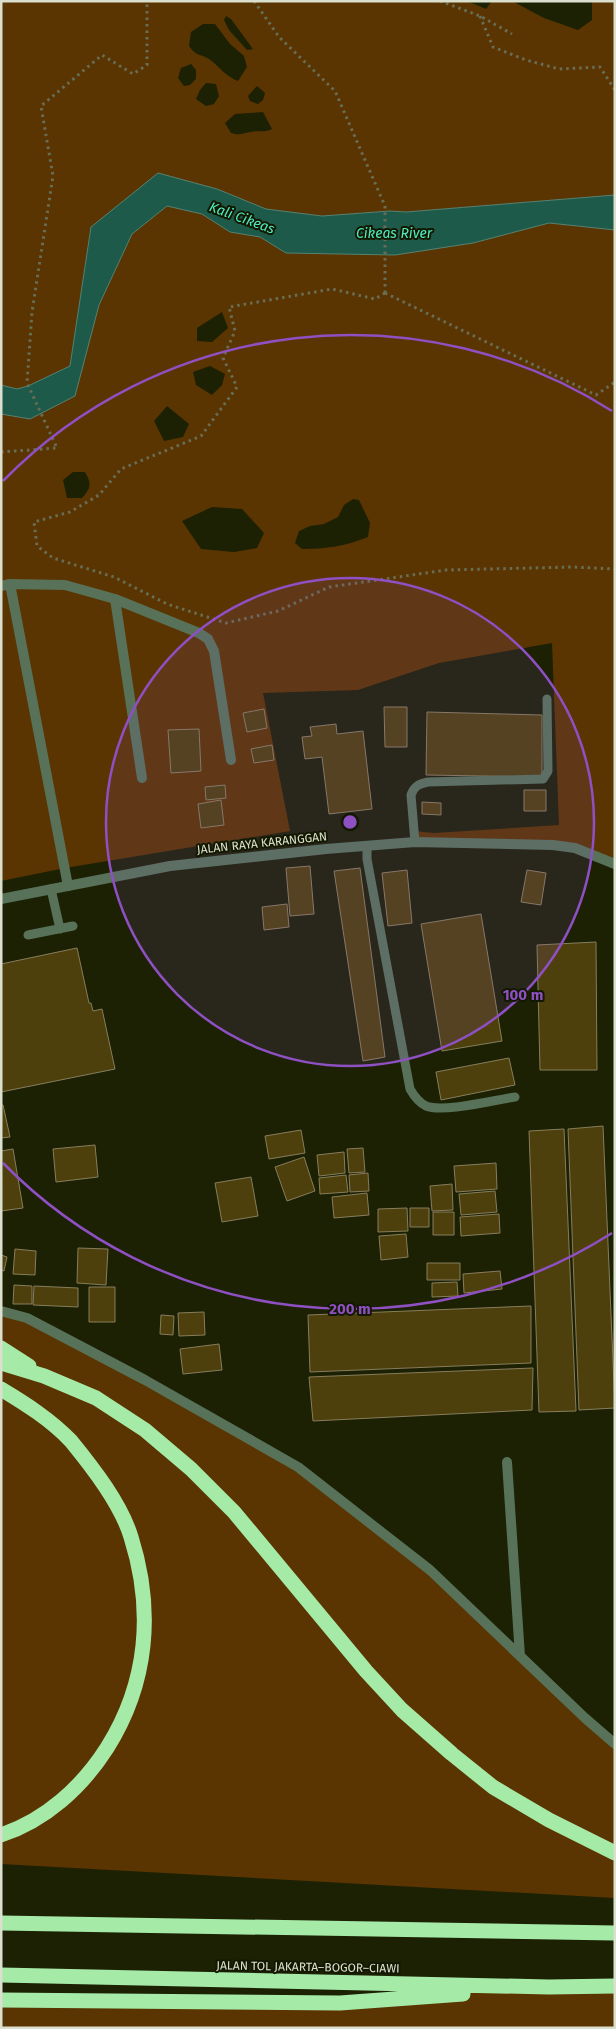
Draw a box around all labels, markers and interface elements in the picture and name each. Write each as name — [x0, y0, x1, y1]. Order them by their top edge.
water label: Kali Cikeas — [207, 198, 278, 238]
water label: Cikeas River — [356, 225, 433, 242]
centre of rings — [341, 813, 359, 831]
street label: JALAN RAYA KARANGGAN — [196, 829, 328, 857]
text: 100 m — [503, 986, 543, 1004]
text: 200 m — [329, 1300, 371, 1318]
street label: JALAN TOL JAKARTA–BOGOR–CIAWI — [216, 1958, 400, 1976]

